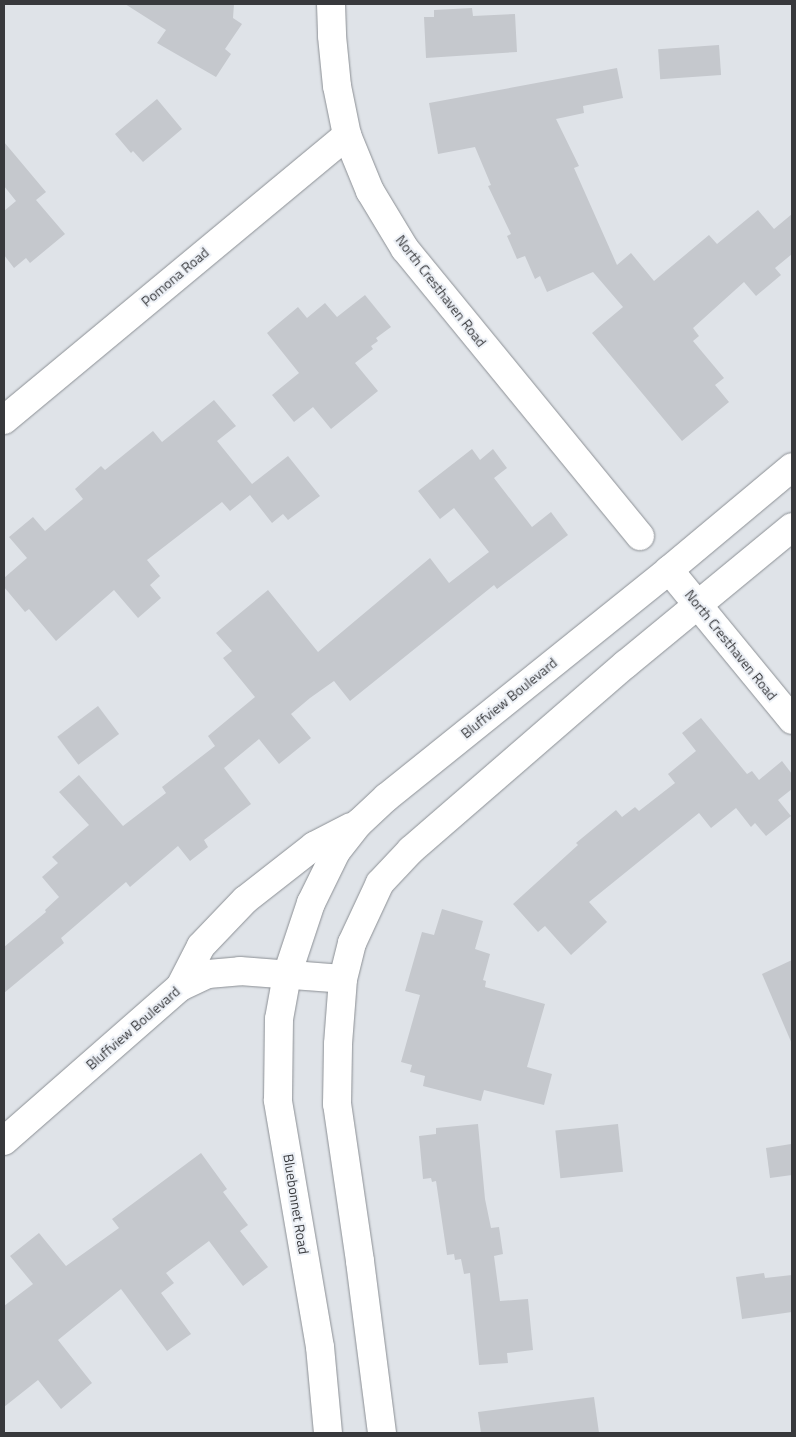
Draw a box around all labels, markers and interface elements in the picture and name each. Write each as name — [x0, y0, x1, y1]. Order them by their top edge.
street label: North Cresthaven Road — [392, 232, 490, 350]
street label: Pomona Road — [138, 244, 212, 310]
street label: North Cresthaven Road — [681, 586, 781, 704]
street label: Bluffview Boulevard — [458, 654, 560, 742]
street label: Bluffview Boulevard — [83, 983, 183, 1073]
street label: Bluebonnet Road — [280, 1153, 312, 1255]

